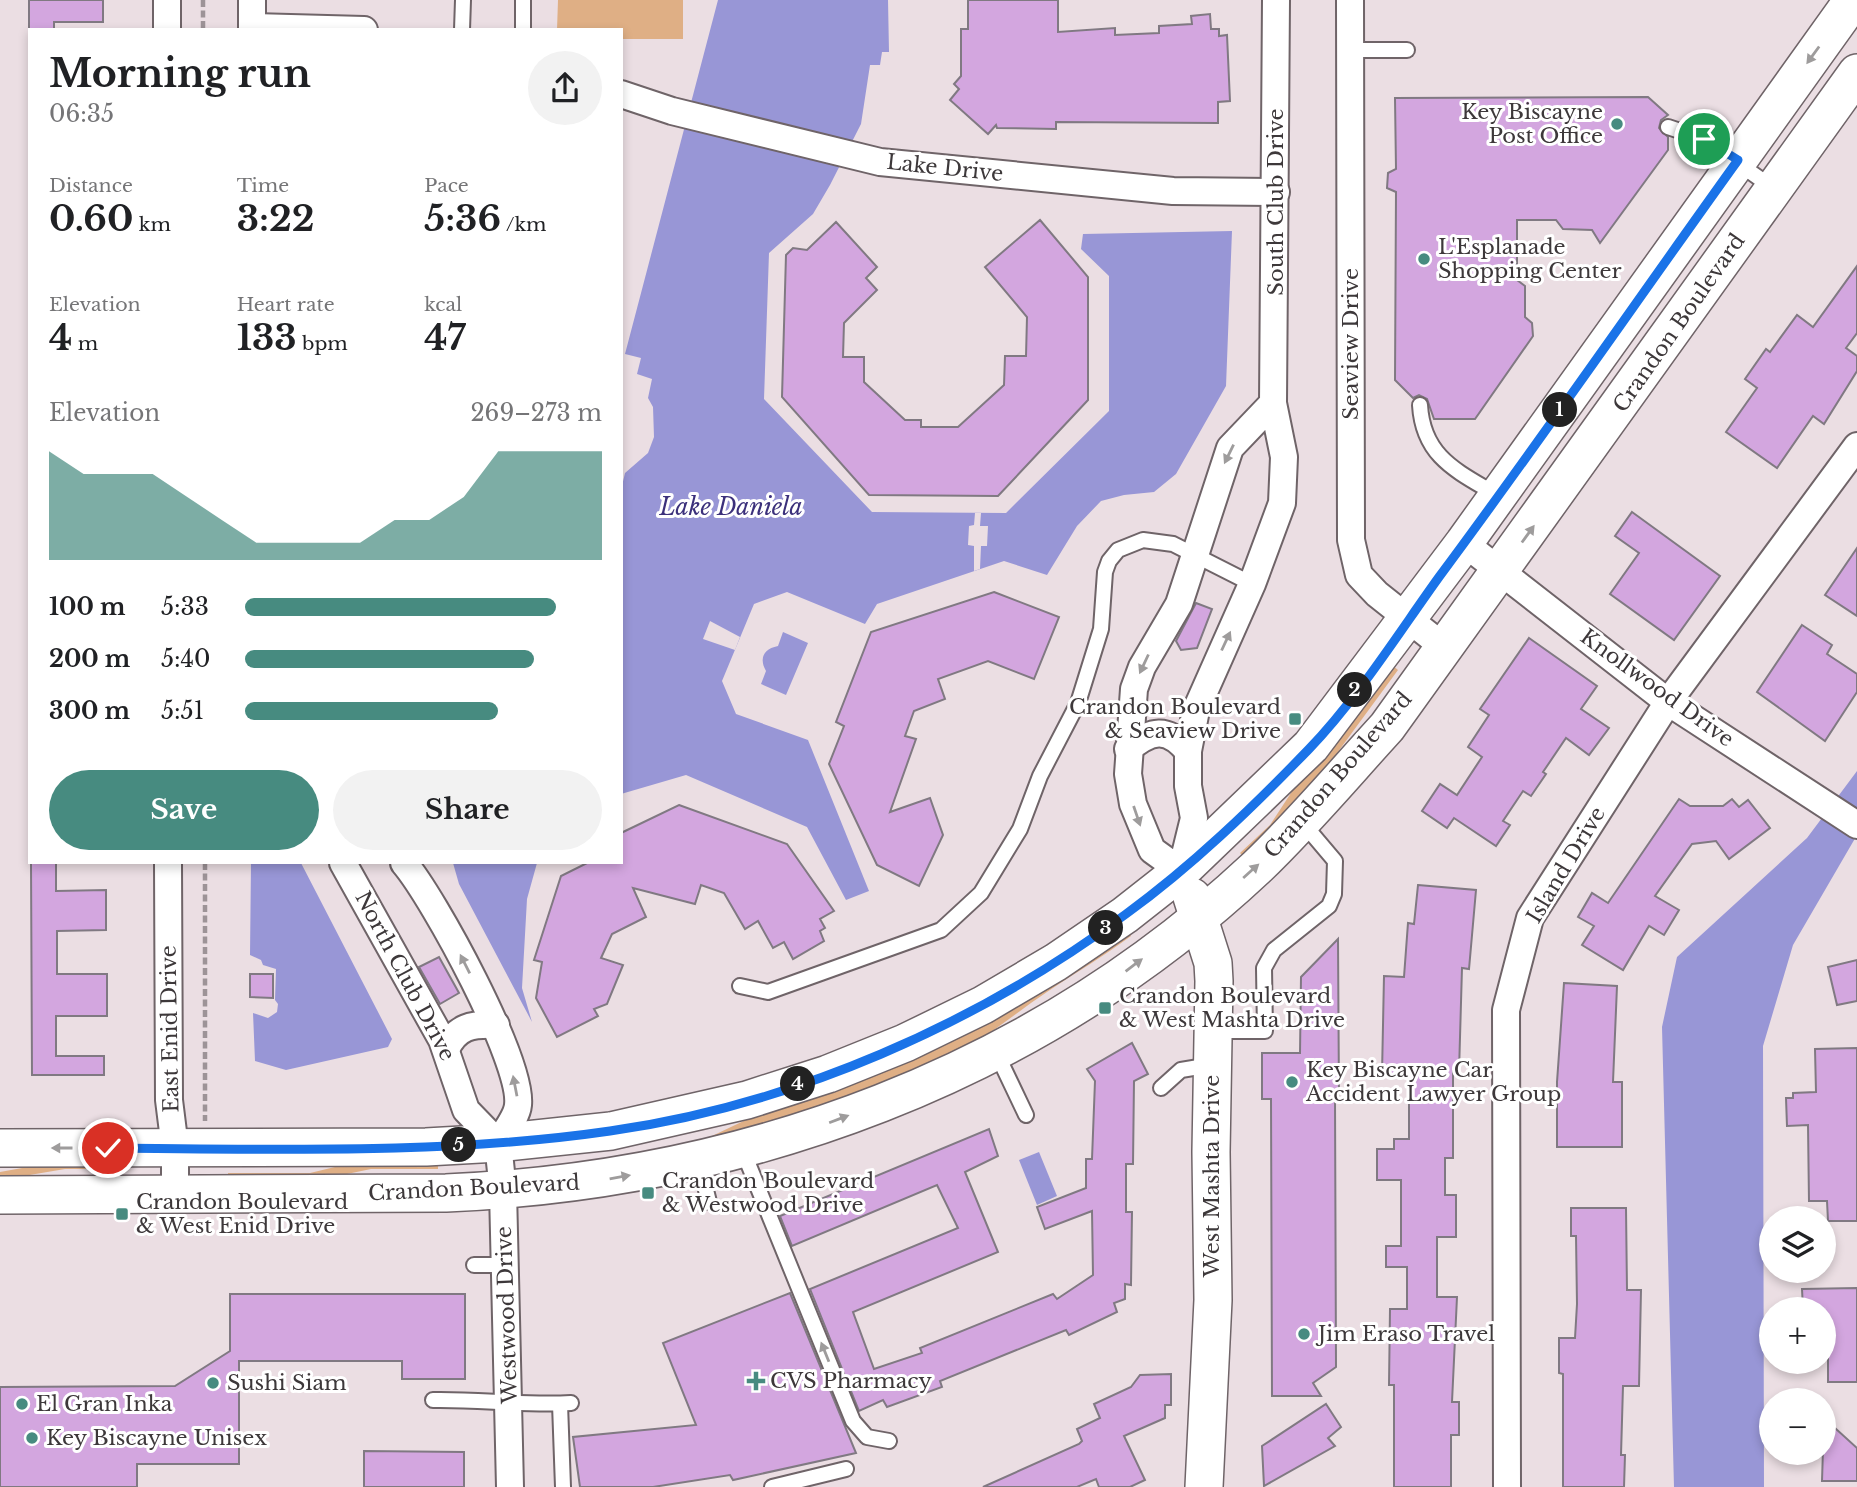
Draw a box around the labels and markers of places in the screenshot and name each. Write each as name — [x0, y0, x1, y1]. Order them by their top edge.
place label: Key Biscayne Post Office — [1461, 99, 1603, 149]
pin — [1674, 109, 1734, 169]
marker: Key Biscayne Post Office — [1609, 116, 1625, 132]
place label: L'Esplanade Shopping Center — [1438, 234, 1622, 284]
marker: L'Esplanade Shopping Center — [1416, 251, 1432, 267]
pin: 1 — [1542, 392, 1578, 428]
pin: 2 — [1338, 672, 1372, 708]
place label: Crandon Boulevard & Seaview Drive — [1069, 694, 1281, 744]
marker: Crandon Boulevard & Seaview Drive — [1287, 711, 1303, 727]
pin: 3 — [1088, 911, 1124, 946]
place label: Crandon Boulevard & West Mashta Drive — [1119, 983, 1345, 1033]
marker: Crandon Boulevard & West Mashta Drive — [1097, 1000, 1113, 1016]
place label: Key Biscayne Car Accident Lawyer Group — [1305, 1057, 1561, 1107]
pin: 4 — [780, 1066, 816, 1102]
marker: Key Biscayne Car Accident Lawyer Group — [1284, 1074, 1300, 1090]
pin — [78, 1118, 138, 1178]
pin: 5 — [442, 1128, 476, 1162]
place label: Crandon Boulevard & Westwood Drive — [662, 1168, 874, 1218]
marker: Crandon Boulevard & Westwood Drive — [640, 1185, 656, 1201]
place label: Crandon Boulevard & West Enid Drive — [136, 1189, 348, 1239]
marker: Crandon Boulevard & West Enid Drive — [114, 1206, 130, 1222]
place label: Jim Eraso Travel — [1315, 1321, 1495, 1347]
marker: Jim Eraso Travel — [1296, 1326, 1312, 1342]
place label: CVS Pharmacy — [770, 1368, 933, 1394]
place label: Sushi Siam — [227, 1370, 347, 1396]
marker: CVS Pharmacy — [748, 1373, 764, 1389]
marker: Sushi Siam — [205, 1375, 221, 1391]
place label: El Gran Inka — [36, 1391, 173, 1417]
marker: El Gran Inka — [14, 1396, 30, 1412]
place label: Key Biscayne Unisex — [46, 1425, 267, 1451]
marker: Key Biscayne Unisex — [24, 1430, 40, 1446]

